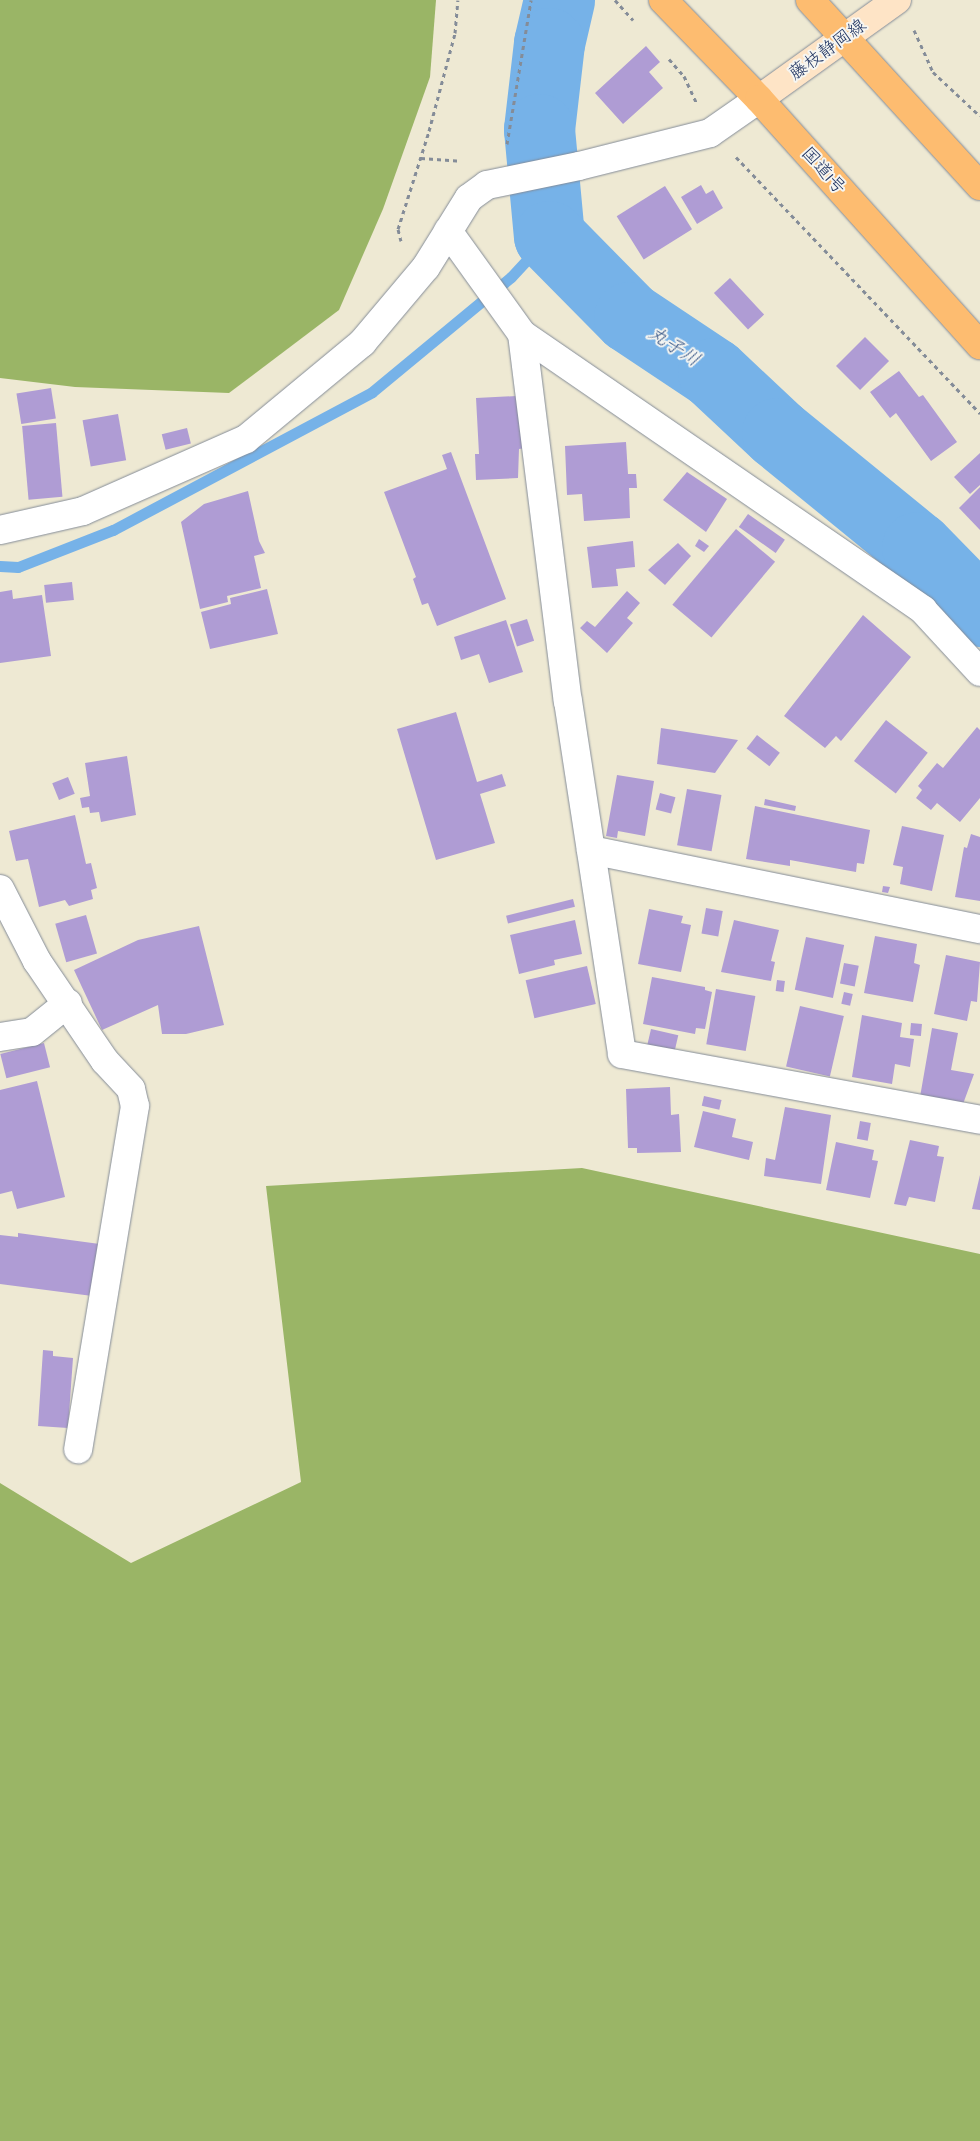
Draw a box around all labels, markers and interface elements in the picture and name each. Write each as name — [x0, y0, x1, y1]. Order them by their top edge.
street label: 藤枝静岡線 — [785, 15, 871, 85]
street label: 国道1号 — [796, 143, 850, 199]
water label: 丸子川 — [644, 322, 704, 372]

